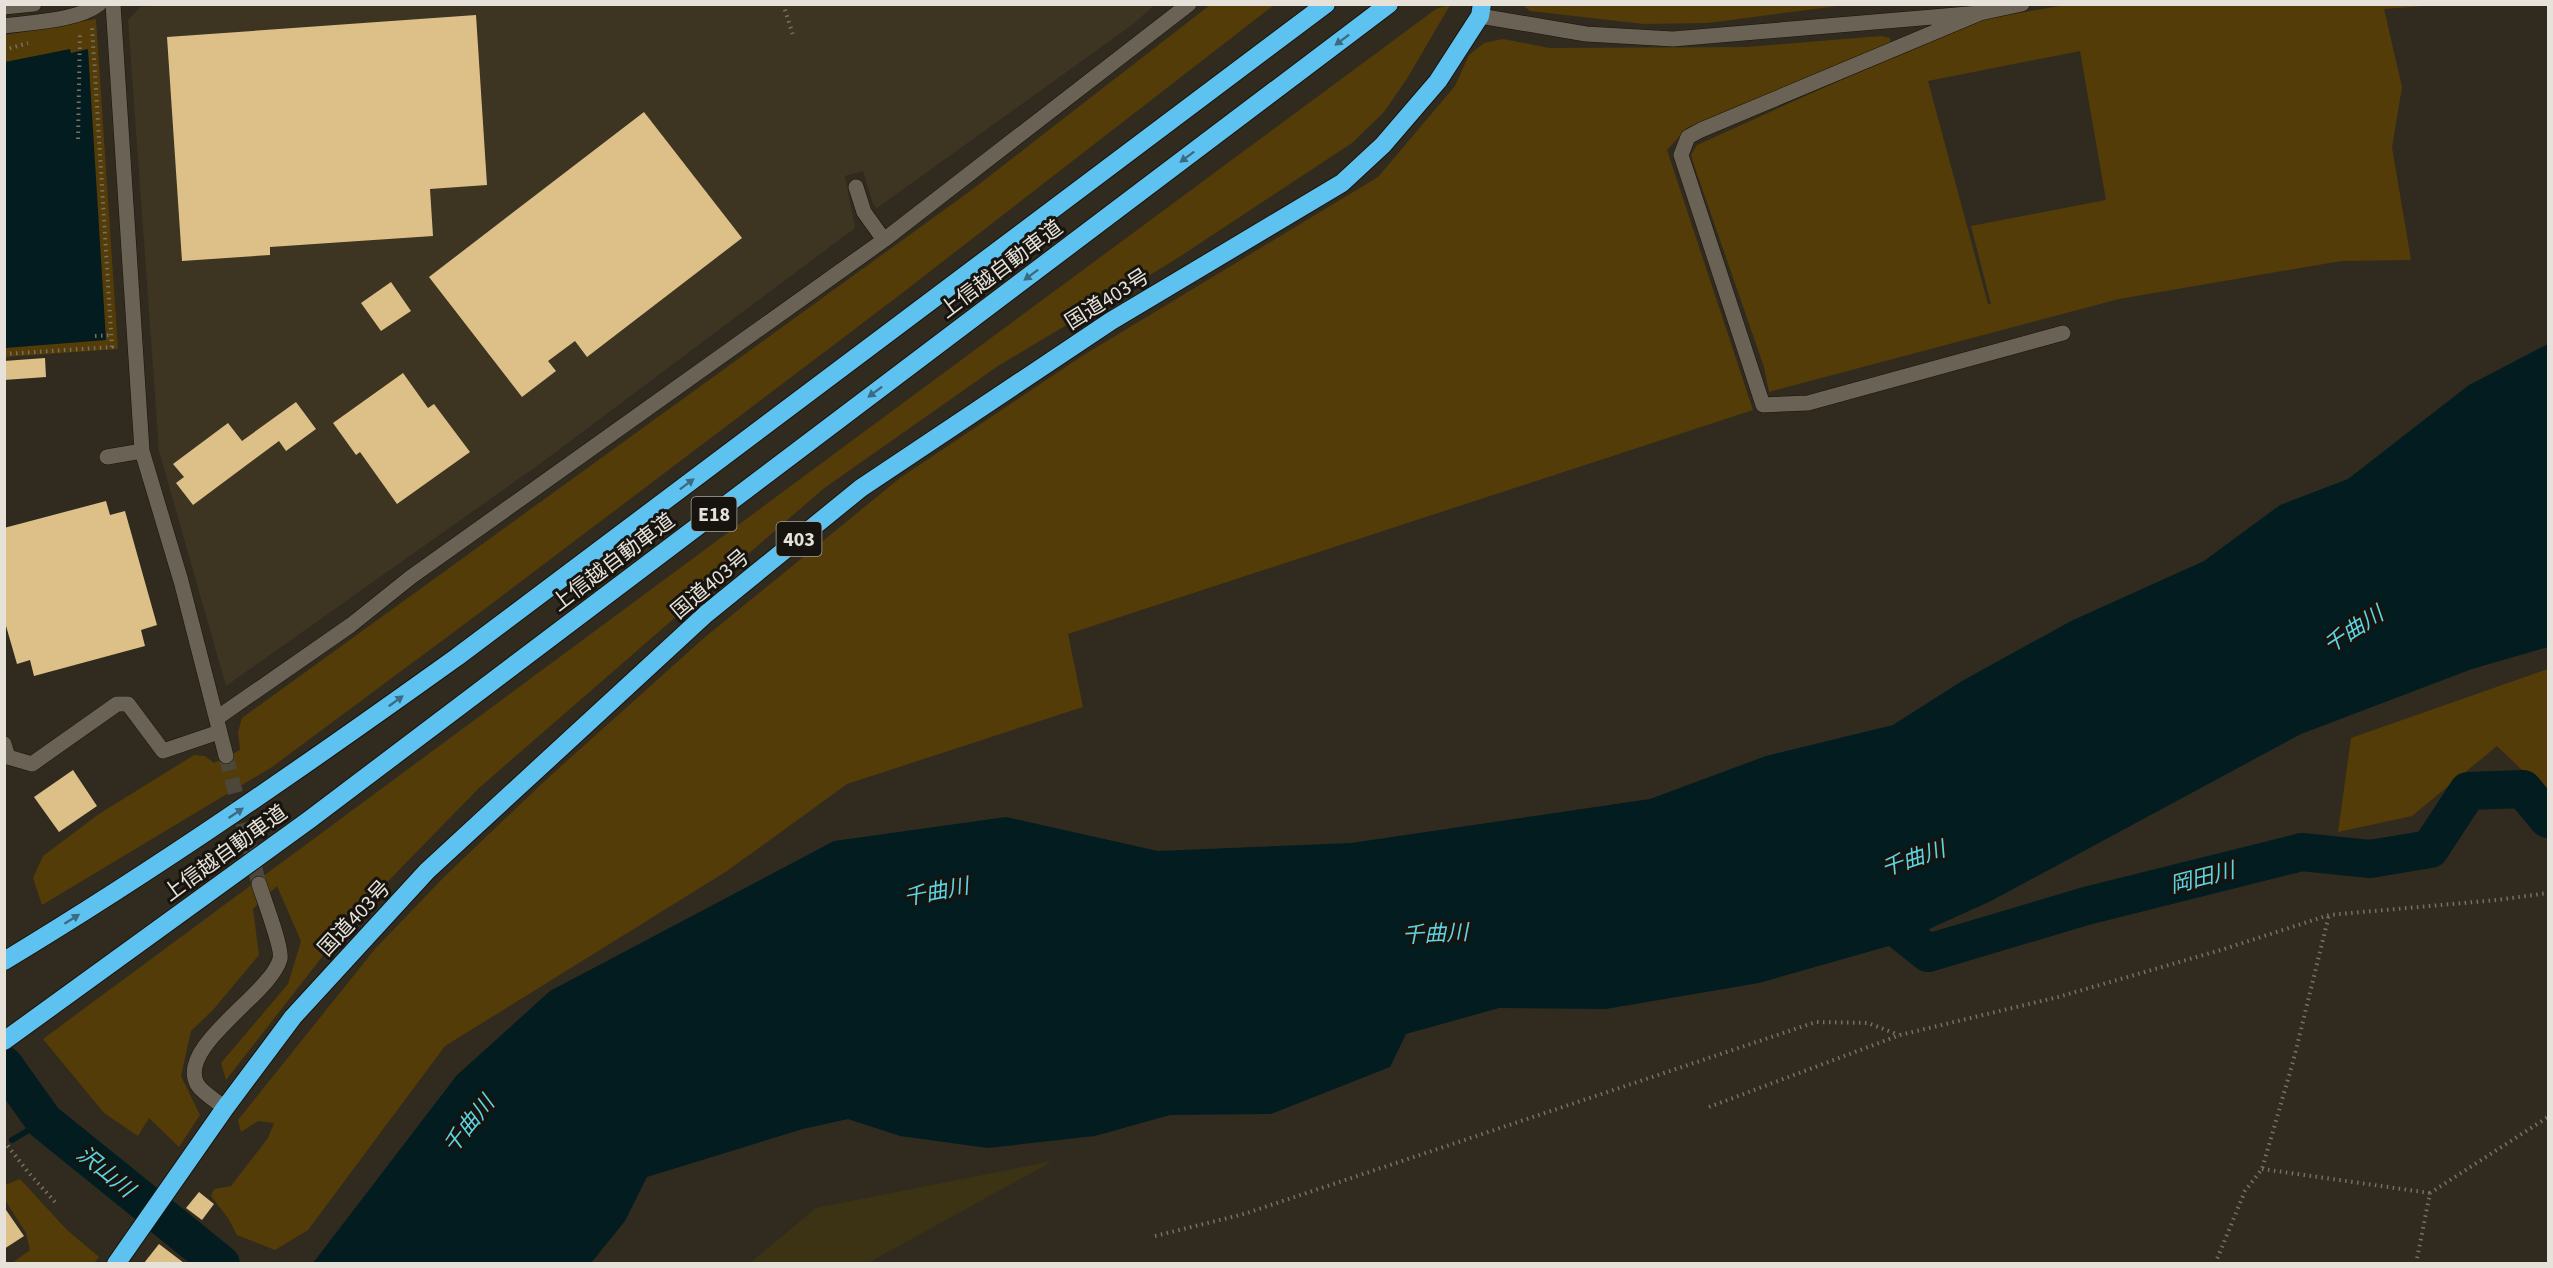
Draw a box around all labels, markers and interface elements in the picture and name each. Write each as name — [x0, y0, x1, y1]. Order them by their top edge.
one-way arrow — [1335, 33, 1350, 45]
one-way arrow — [1179, 151, 1194, 163]
street label: 上信越自動車道 — [933, 213, 1069, 325]
street label: 国道403号 — [1059, 261, 1155, 337]
one-way arrow — [1023, 268, 1039, 281]
one-way arrow — [868, 386, 884, 398]
one-way arrow — [678, 478, 694, 490]
road number: E18 — [692, 497, 736, 531]
street label: 上信越自動車道 — [545, 506, 681, 618]
road number: 403 — [776, 522, 822, 556]
street label: 国道403号 — [664, 542, 756, 626]
water label: 千曲川 — [2317, 597, 2392, 661]
one-way arrow — [387, 695, 403, 707]
street label: 上信越自動車道 — [157, 798, 293, 908]
one-way arrow — [228, 807, 244, 818]
water label: 千曲川 — [1877, 832, 1952, 885]
water label: 岡田川 — [2166, 854, 2240, 901]
water label: 千曲川 — [901, 870, 974, 914]
street label: 国道403号 — [311, 873, 397, 963]
one-way arrow — [64, 913, 80, 924]
water label: 千曲川 — [1401, 916, 1471, 952]
water label: 千曲川 — [436, 1087, 503, 1160]
water label: 沢山川 — [70, 1139, 143, 1206]

